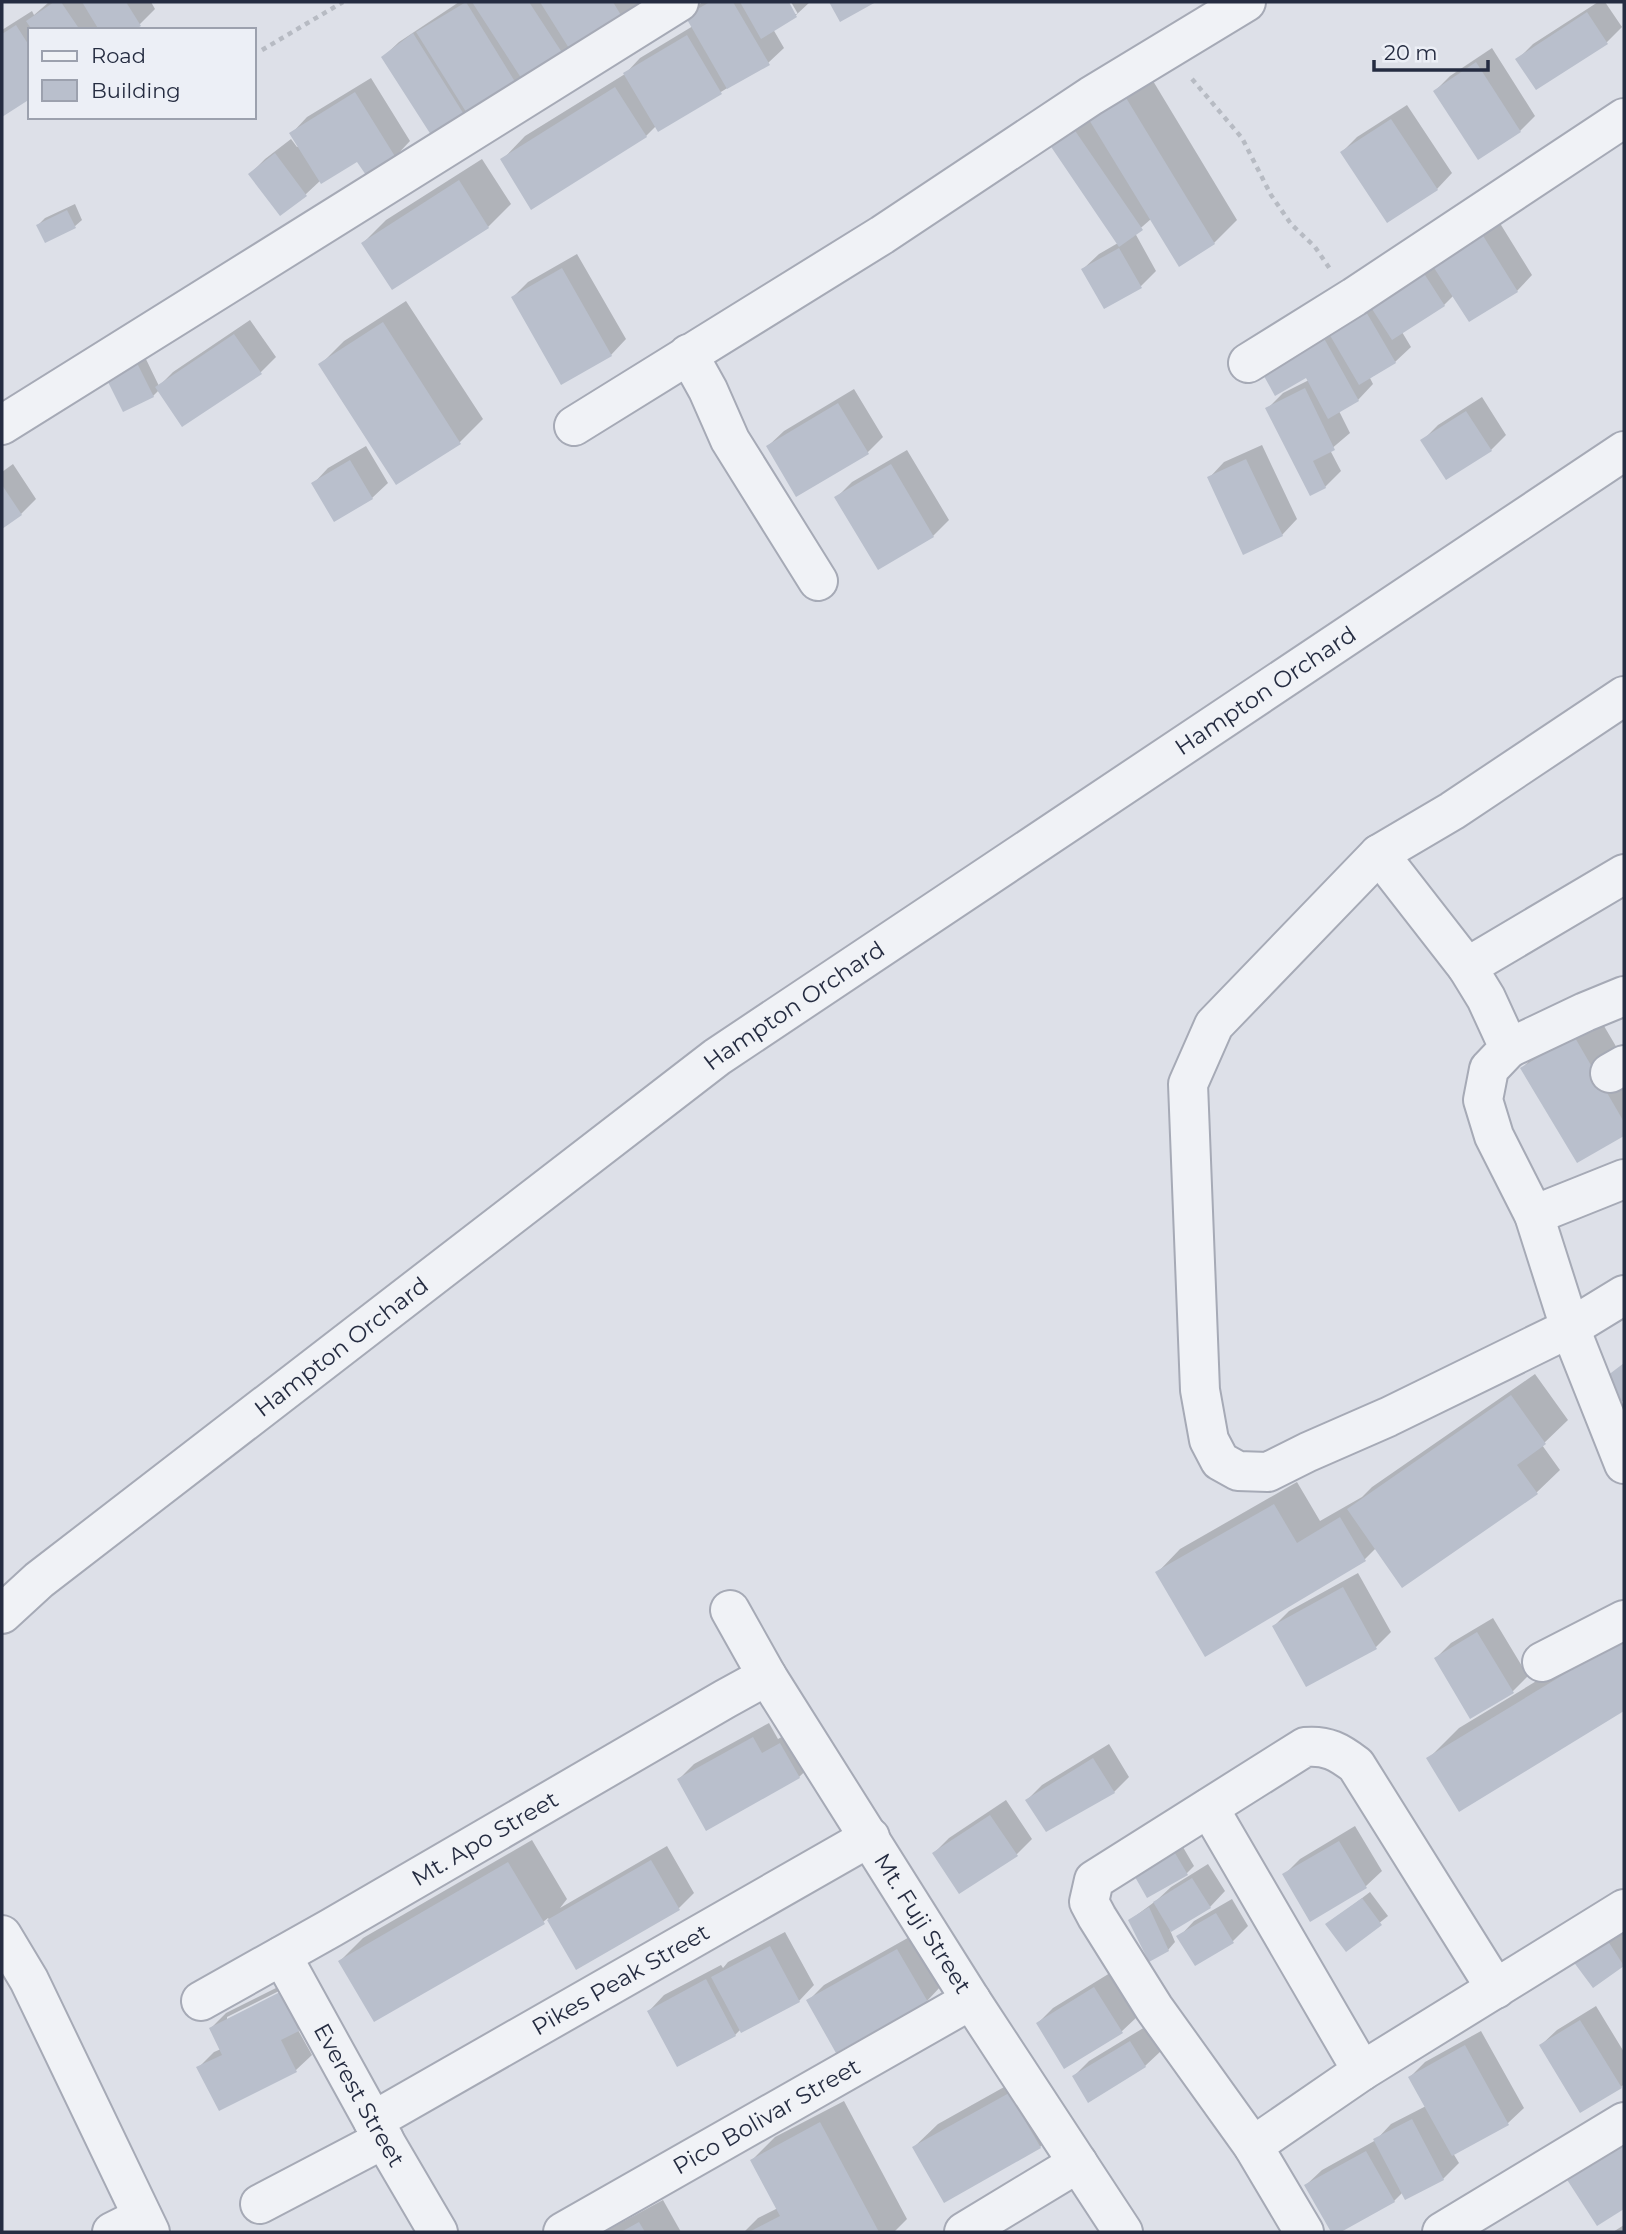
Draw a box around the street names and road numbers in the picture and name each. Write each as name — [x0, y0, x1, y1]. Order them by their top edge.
street label: Hampton Orchard — [1169, 620, 1361, 761]
street label: Hampton Orchard — [698, 935, 890, 1076]
street label: Hampton Orchard — [249, 1271, 434, 1423]
street label: Mt. Apo Street — [407, 1785, 563, 1892]
street label: Mt. Fuji Street — [868, 1848, 977, 1999]
street label: Pikes Peak Street — [527, 1918, 714, 2041]
street label: Everest Street — [308, 2018, 411, 2172]
street label: Pico Bolivar Street — [668, 2052, 865, 2181]

